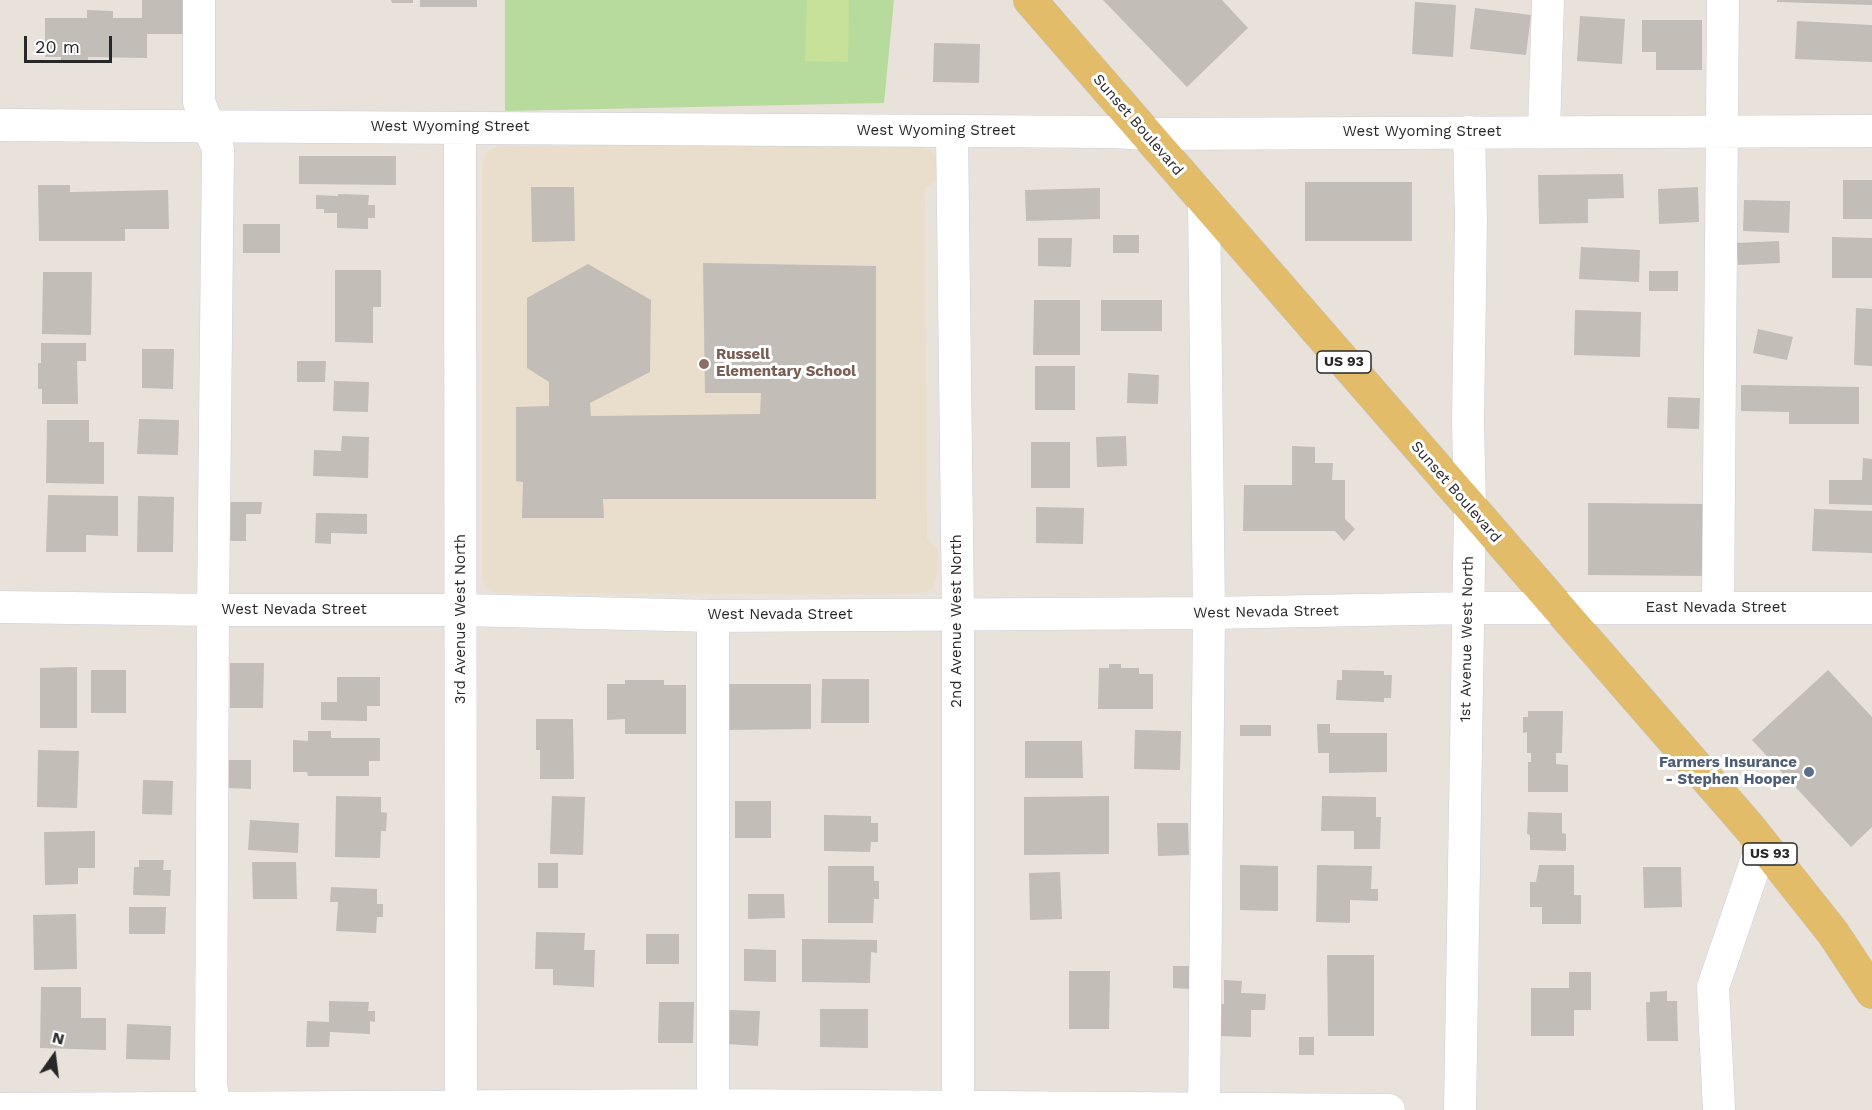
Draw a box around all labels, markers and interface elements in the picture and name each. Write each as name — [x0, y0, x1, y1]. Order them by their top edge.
scale bar — [27, 24, 116, 62]
text: 20 m — [35, 36, 80, 57]
street label: Sunset Boulevard — [1089, 71, 1187, 179]
street label: West Wyoming Street — [371, 118, 529, 136]
street label: West Wyoming Street — [857, 122, 1015, 140]
street label: West Wyoming Street — [1343, 123, 1501, 141]
place label: Russell Elementary School — [716, 346, 856, 381]
road number: US 93 — [1317, 351, 1371, 373]
marker: Russell Elementary School — [697, 357, 711, 371]
street label: Sunset Boulevard — [1407, 438, 1505, 546]
street label: 3rd Avenue West North — [452, 534, 470, 704]
street label: 2nd Avenue West North — [948, 534, 966, 708]
street label: 1st Avenue West North — [1457, 556, 1477, 722]
street label: East Nevada Street — [1646, 599, 1786, 617]
street label: West Nevada Street — [221, 601, 367, 619]
street label: West Nevada Street — [1193, 602, 1339, 622]
street label: West Nevada Street — [707, 606, 853, 624]
place label: Farmers Insurance - Stephen Hooper — [1659, 754, 1797, 789]
marker: Farmers Insurance - Stephen Hooper — [1802, 765, 1816, 779]
road number: US 93 — [1743, 843, 1797, 865]
north arrow — [24, 1026, 84, 1086]
text: N — [50, 1027, 67, 1049]

